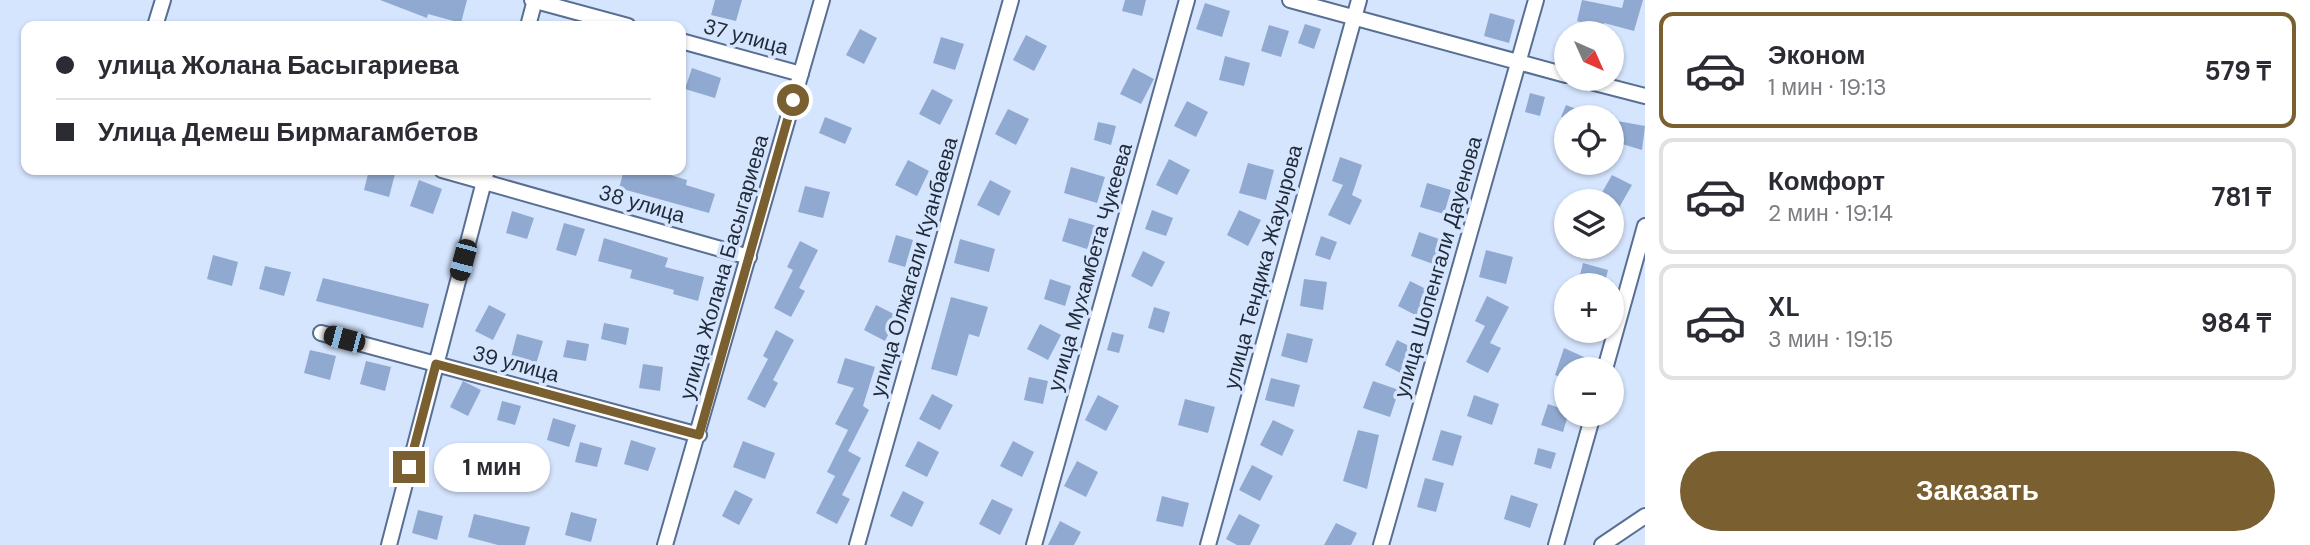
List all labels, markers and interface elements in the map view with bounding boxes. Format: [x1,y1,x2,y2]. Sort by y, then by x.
street label: 37 улица [701,12,792,62]
north arrow [1554,21,1624,91]
map controls [1554,21,1624,427]
text: Эконом [1768,38,1866,72]
icon: car [1684,39,1747,102]
text: улица Жолана Басыгариева [98,48,459,82]
text: 579 ₸ [2205,54,2271,88]
text: 1 мин · 19:13 [1768,72,1886,102]
route start [777,84,809,116]
button: locate [1554,105,1624,175]
text: Улица Демеш Бирмагамбетов [98,115,479,149]
street label: улица Жолана Басыгариева [673,131,775,403]
street label: улица Олжагали Куанбаева [863,133,965,400]
street label: улица Шопенгали Дауенова [1387,133,1489,401]
street label: улица Мухамбета Чукеева [1041,139,1139,394]
street label: улица Тендика Жауырова [1217,141,1309,392]
text: Комфорт [1768,164,1885,198]
icon: car [1684,165,1747,228]
street label: 38 улица [596,178,689,230]
text: 781 ₸ [2212,180,2271,214]
button: layers [1554,189,1624,259]
text: 2 мин · 19:14 [1768,198,1893,228]
car [448,237,479,283]
button: + [1554,273,1624,343]
text: XL [1768,290,1800,324]
icon: car [1684,291,1747,354]
text: 984 ₸ [2201,306,2271,340]
car [321,323,368,355]
text: 3 мин · 19:15 [1768,324,1893,354]
street label: 39 улица [470,339,563,389]
button: − [1554,357,1624,427]
callout: 1 мин [434,442,549,491]
route end [393,451,425,483]
button: Заказать [1680,451,2275,531]
text: 1 мин [463,452,521,482]

